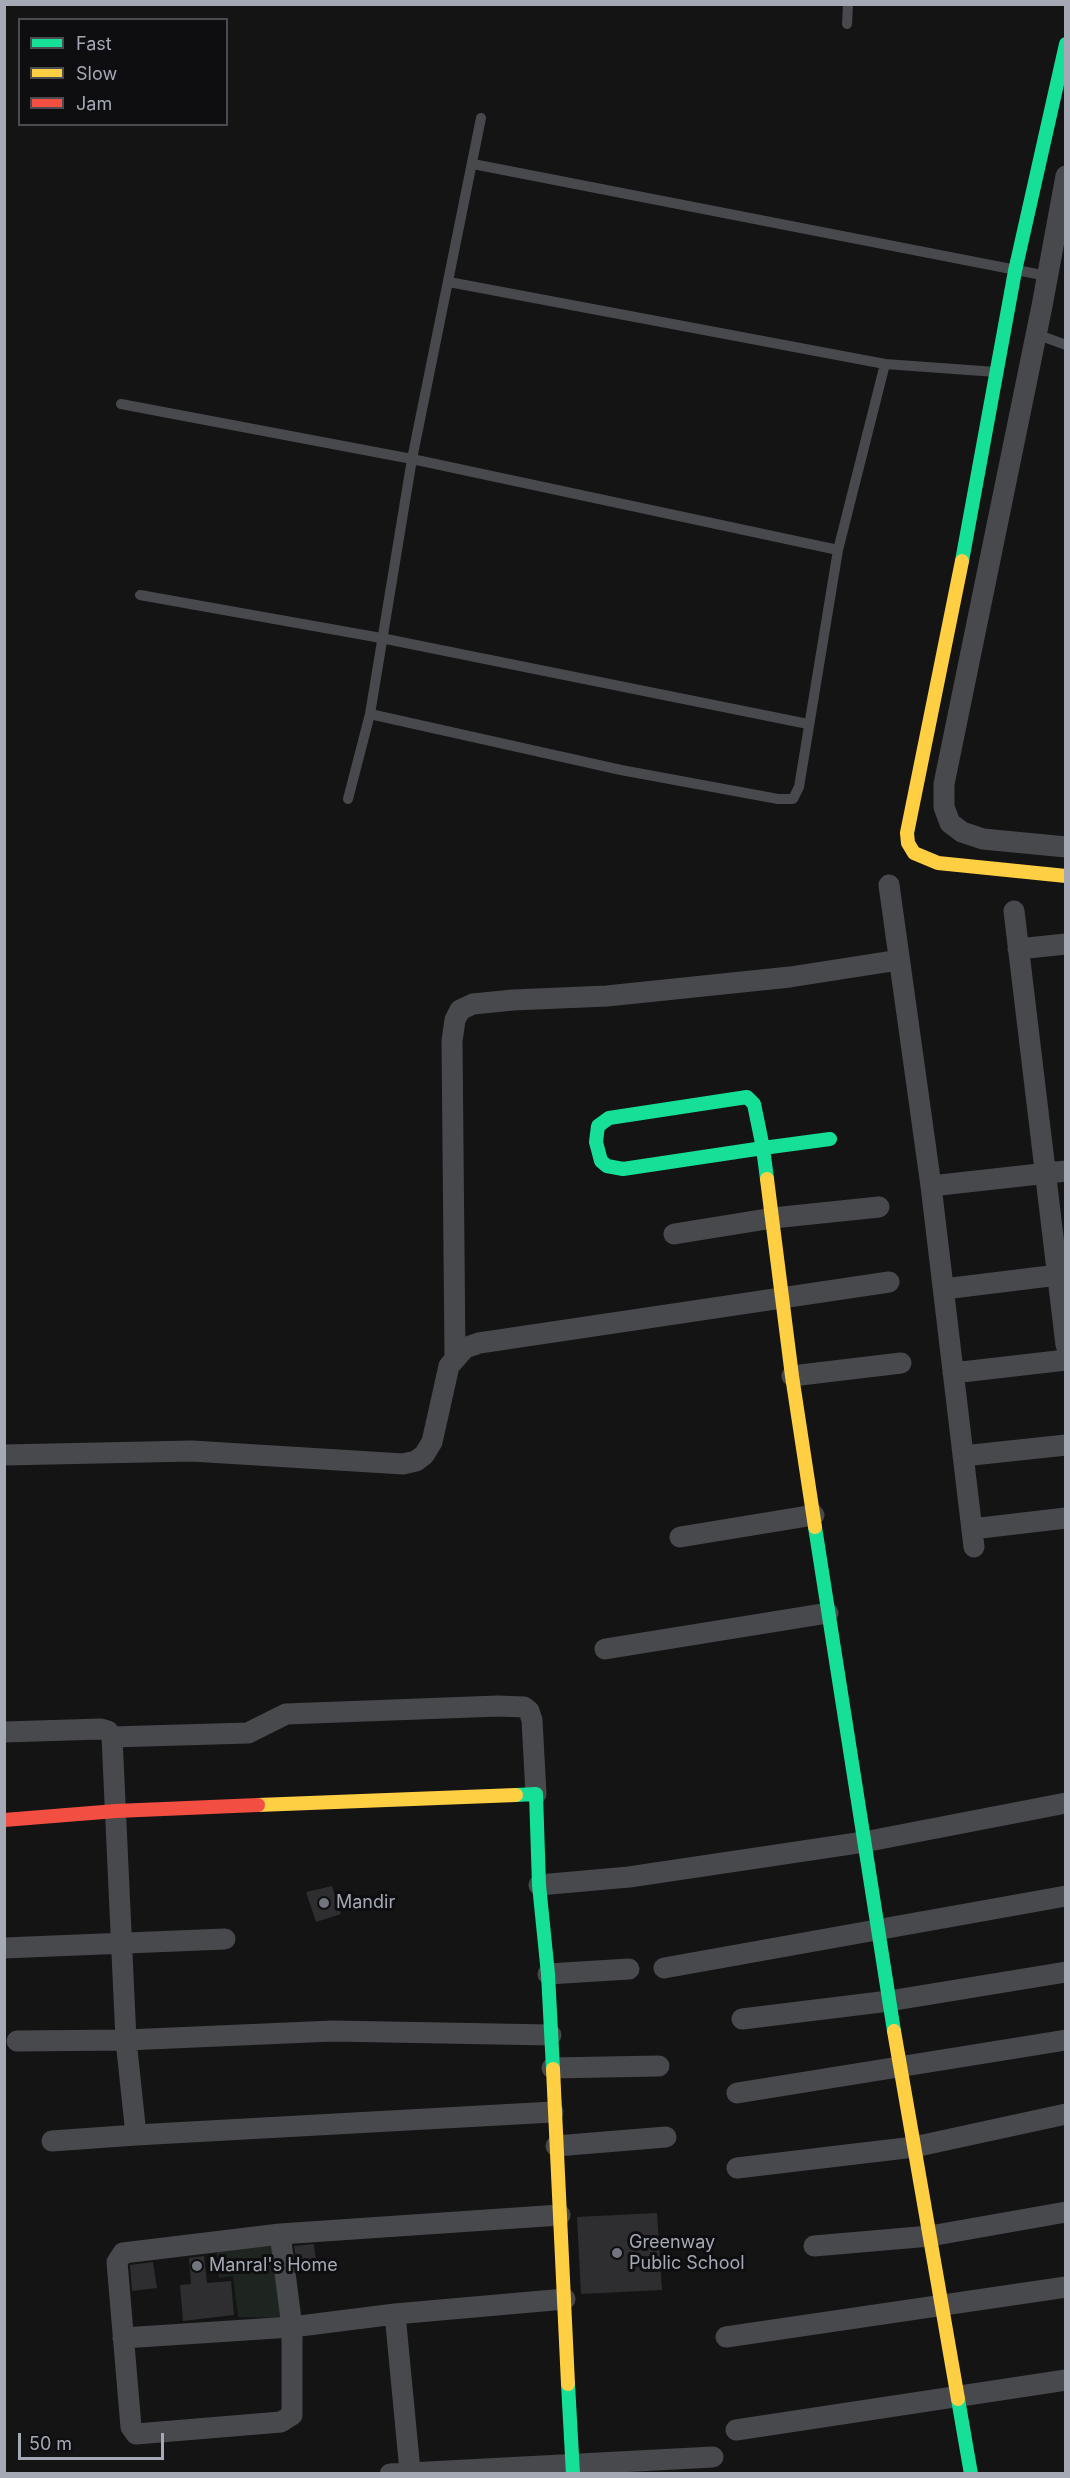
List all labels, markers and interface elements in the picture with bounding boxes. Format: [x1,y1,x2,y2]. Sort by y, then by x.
legend [18,18,228,126]
text: Fast [76,33,112,54]
text: Slow [76,63,117,84]
text: Jam [76,93,112,114]
place label: Mandir [336,1892,395,1914]
marker: Mandir [317,1896,331,1910]
place label: Greenway Public School [629,2232,745,2274]
marker: Greenway Public School [610,2246,624,2260]
place label: Manral's Home [209,2255,338,2277]
marker: Manral's Home [190,2259,204,2273]
scale bar [21,2421,166,2459]
text: 50 m [29,2433,72,2454]

